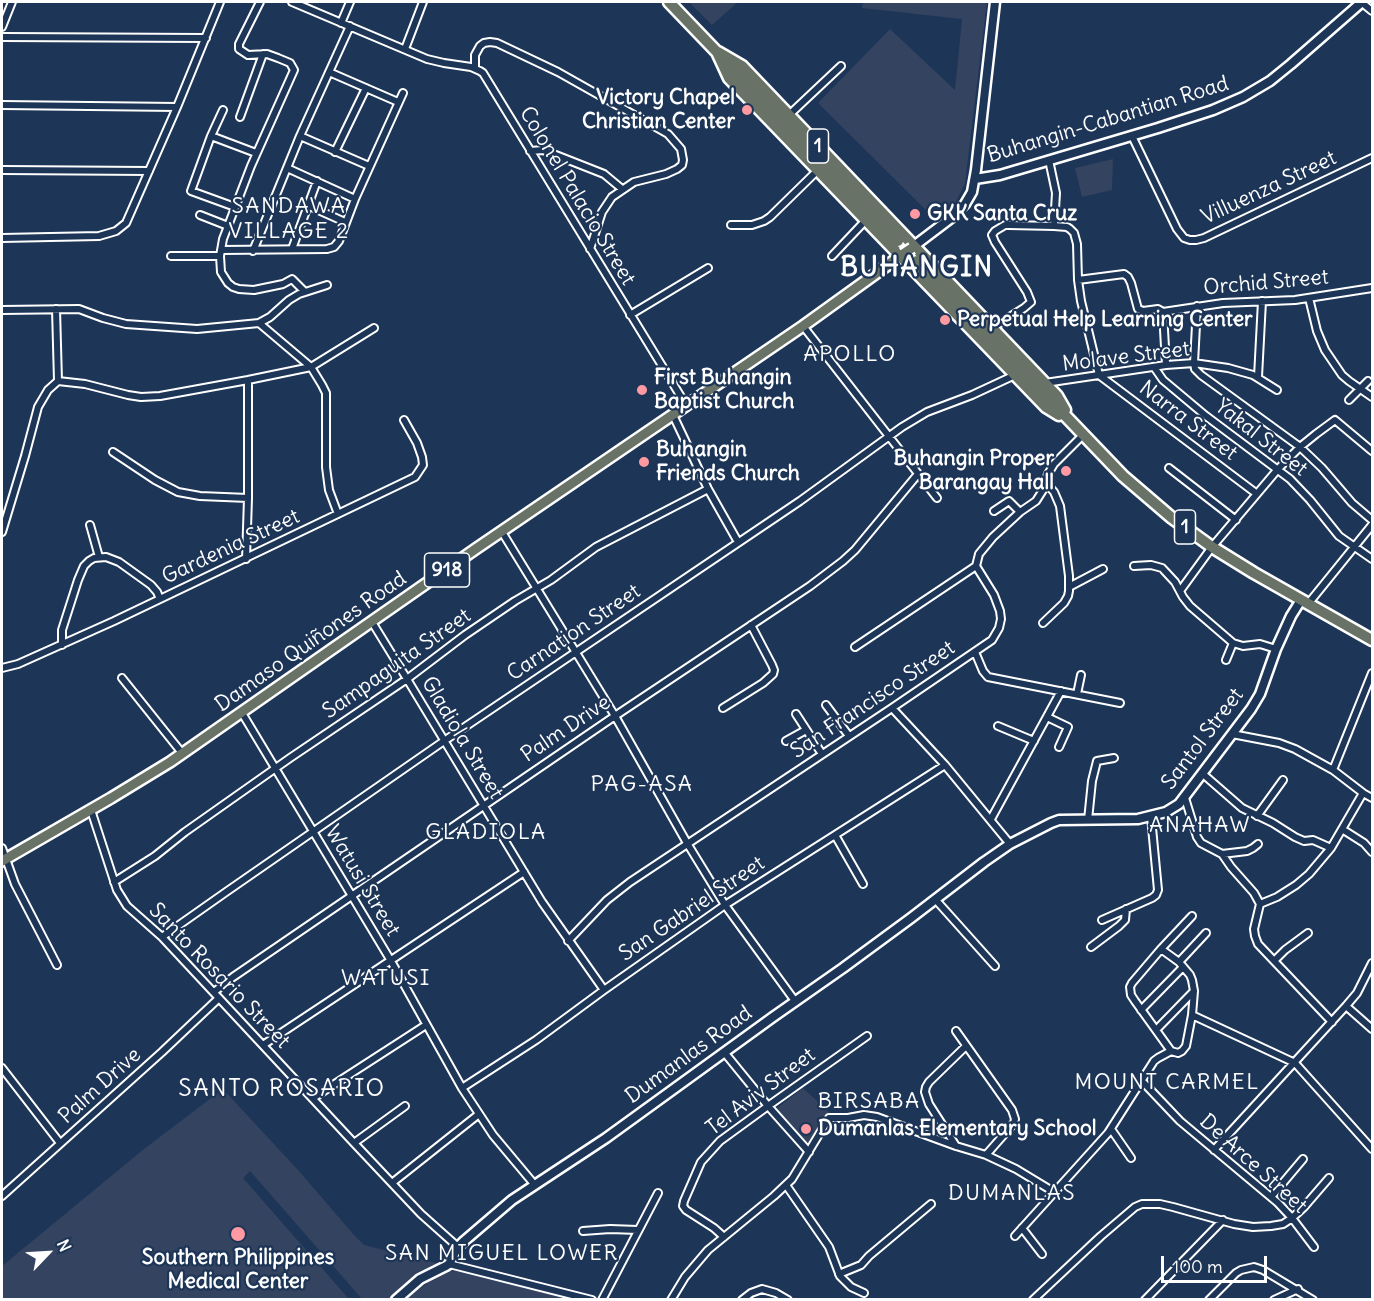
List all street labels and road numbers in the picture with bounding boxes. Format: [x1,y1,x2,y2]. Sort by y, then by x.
street label: Buhangin-Cabantian Road [984,71,1232,169]
street label: Colonel Palacio Street [514,102,640,290]
road number: 1 [808,129,828,163]
street label: Villuenza Street [1198,146,1340,230]
street label: Orchid Street [1202,265,1330,301]
street label: Molave Street [1061,337,1191,377]
street label: Narra Street [1134,376,1242,466]
street label: Yakal Street [1210,394,1312,482]
street label: Gardenia Street [158,504,304,590]
road number: 1 [1174,510,1196,544]
road number: 918 [424,553,470,587]
street label: Damaso Quiñones Road [211,566,411,718]
street label: Carnation Street [503,579,645,687]
street label: Sampaguita Street [318,604,476,724]
street label: San Francisco Street [786,636,960,764]
street label: Gladiola Street [416,672,508,804]
street label: Santol Street [1157,683,1249,795]
street label: Palm Drive [517,690,615,768]
street label: Watusi Street [319,821,405,941]
street label: San Gabriel Street [615,851,769,967]
street label: Santo Rosario Street [143,898,295,1054]
street label: Dumanlas Road [621,1001,757,1109]
street label: Palm Drive [54,1043,146,1129]
street label: Tel Aviv Street [702,1043,820,1141]
street label: De Arce Street [1194,1109,1312,1219]

